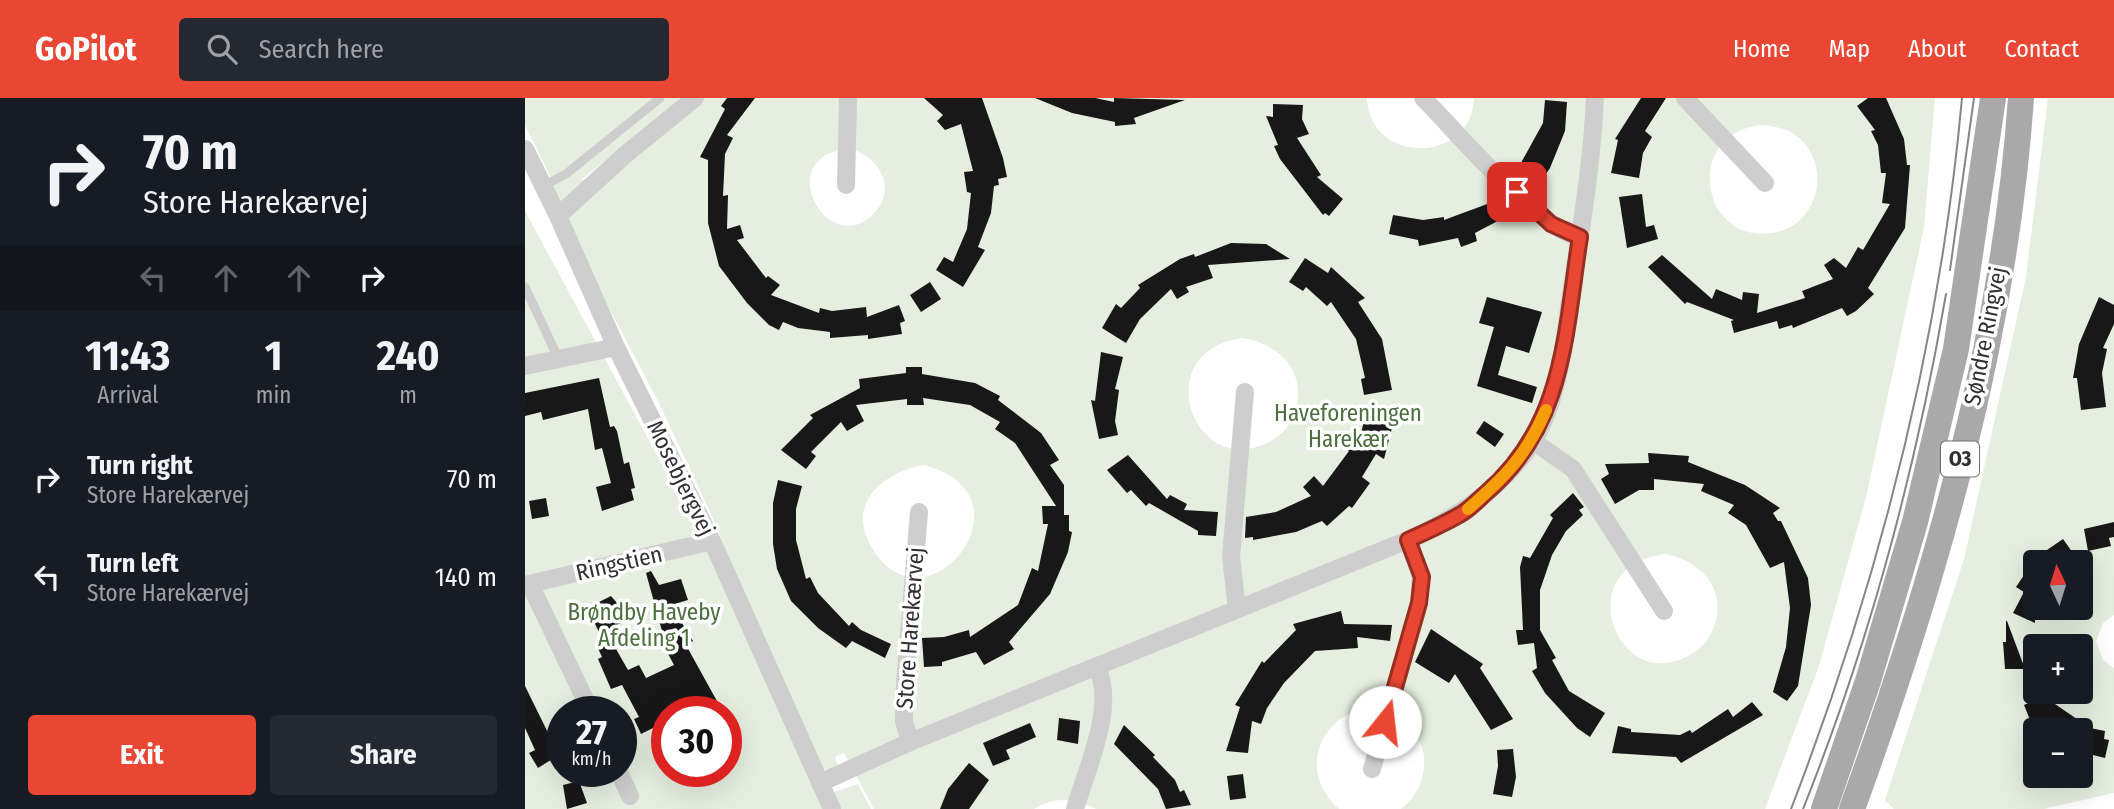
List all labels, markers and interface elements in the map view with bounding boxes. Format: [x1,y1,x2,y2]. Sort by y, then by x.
search box [179,18,669,81]
text: GoPilot [35,29,137,69]
icon: search [203,30,241,68]
text: Search here [259,34,384,65]
text: Home [1733,35,1790,63]
text: Map [1828,35,1870,63]
text: About [1908,35,1966,63]
text: Contact [2004,35,2079,63]
text: 70 m [143,123,238,182]
icon: right [28,126,119,217]
pin [1487,162,1547,222]
icon: arrive [1498,173,1536,211]
text: Store Harekærvej [143,183,369,221]
icon: left [134,259,172,297]
icon: ahead [207,259,245,297]
icon: ahead [280,259,318,297]
icon: right [353,259,391,297]
street label: Søndre Ringvej [1958,264,2012,408]
text: 11:43 [85,331,170,381]
text: 1 [265,331,282,381]
text: 240 [377,331,440,381]
text: Arrival [97,381,158,409]
text: min [256,381,291,409]
text: m [399,381,417,409]
park label: Haveforeningen Harekær [1274,399,1422,453]
street label: Mosebjergvej [641,416,721,540]
road number: O3 [1941,442,1979,476]
text: Turn right [87,450,193,481]
icon: right [28,460,66,498]
text: 70 m [447,464,497,495]
text: Store Harekærvej [87,481,249,509]
street label: Ringstien [573,539,665,587]
street label: Store Harekærvej [890,546,930,710]
text: Turn left [87,548,179,579]
north arrow [2023,550,2093,620]
map controls [2023,550,2093,788]
icon: left [28,558,66,596]
text: 140 m [435,562,497,593]
text: Store Harekærvej [87,579,249,607]
park label: Brøndby Haveby Afdeling 1 [567,598,721,652]
button: + [2023,634,2093,704]
position arrow [1348,685,1422,759]
speed limit sign: 30 [651,696,742,787]
text: 27 [576,711,607,753]
button: Exit [28,715,256,795]
button: Share [270,715,497,795]
button: − [2023,718,2093,788]
text: km/h [571,748,612,770]

